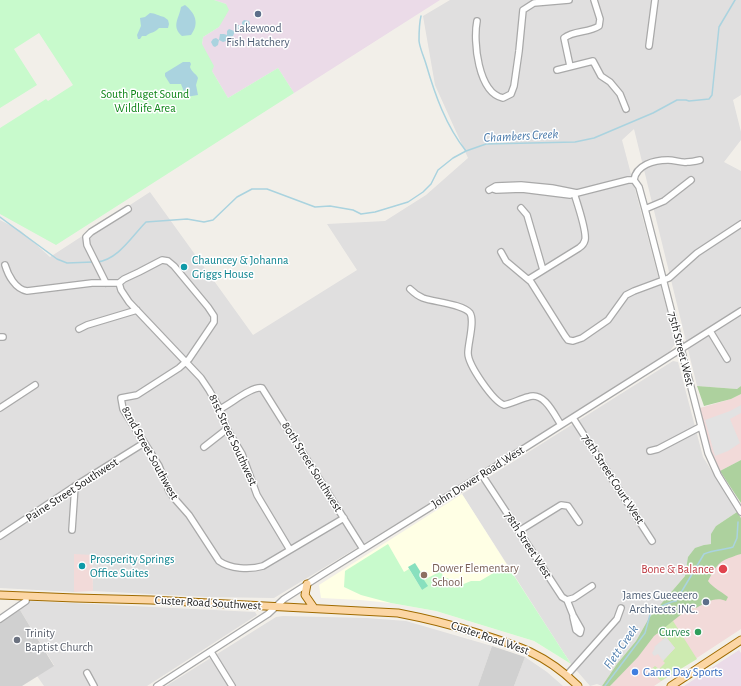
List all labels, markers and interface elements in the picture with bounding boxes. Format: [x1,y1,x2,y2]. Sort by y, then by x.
marker: Lakewood Fish Hatchery [253,9,263,19]
place label: Lakewood Fish Hatchery [226,21,290,49]
park label: South Puget Sound Wildlife Area [101,87,189,115]
water label: Chambers Creek [483,126,559,146]
place label: Chauncey & Johanna Griggs House [192,253,289,281]
marker: Chauncey & Johanna Griggs House [179,262,189,272]
street label: 75th Street West [665,310,697,388]
street label: 81st Street Southwest [205,392,261,488]
street label: 82nd Street Southwest [118,404,182,502]
street label: 80th Street Southwest [279,419,345,515]
street label: 76th Street Court West [579,431,647,527]
street label: John Dower Road West [429,443,527,511]
street label: Paine Street Southwest [23,455,121,525]
street label: 78th Street West [501,509,555,581]
place label: Prosperity Springs Office Suites [90,552,175,580]
marker: Prosperity Springs Office Suites [77,561,87,571]
place label: Dower Elementary School [432,561,519,589]
place label: Bone & Balance [641,562,714,576]
marker: Bone & Balance [717,563,729,575]
marker: Dower Elementary School [419,570,429,580]
place label: James Gueeeero Architects INC. [623,588,698,616]
street label: Custer Road Southwest [154,593,262,613]
marker: James Gueeeero Architects INC. [701,597,711,607]
street label: Custer Road West [449,618,531,658]
water label: Flett Creek [600,622,642,672]
place label: Curves [659,625,690,639]
place label: Trinity Baptist Church [25,626,93,654]
marker: Curves [693,627,703,637]
marker: Trinity Baptist Church [12,635,22,645]
place label: Game Day Sports [643,665,723,679]
marker: Game Day Sports [630,667,640,677]

